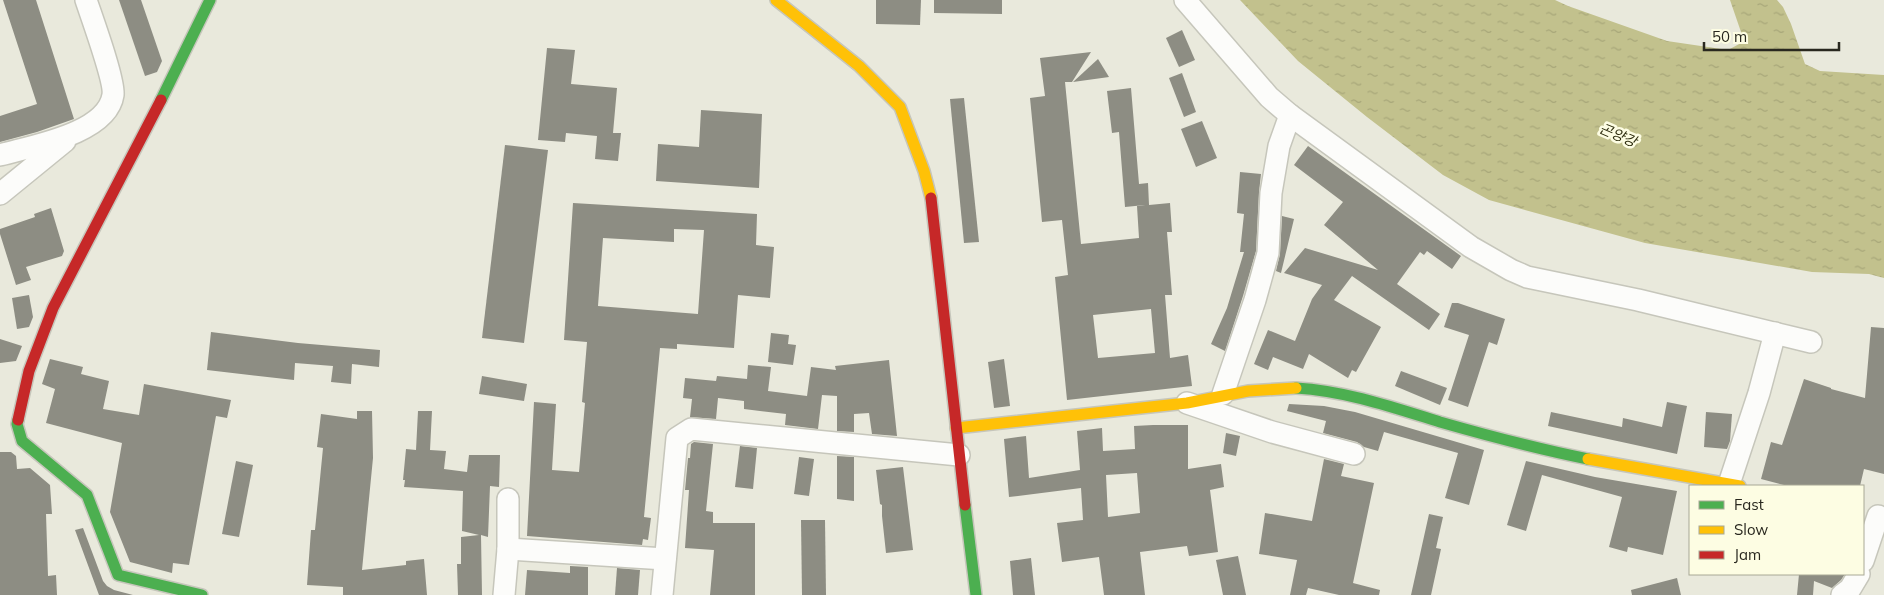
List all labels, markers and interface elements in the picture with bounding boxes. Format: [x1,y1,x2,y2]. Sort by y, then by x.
scale bar [1704,20,1839,52]
text: 50 m [1712,27,1747,46]
water label: 곤양강 [1597,119,1641,152]
legend [1689,485,1864,575]
text: Fast [1734,495,1764,514]
text: Slow [1734,520,1768,539]
text: Jam [1734,545,1761,564]

